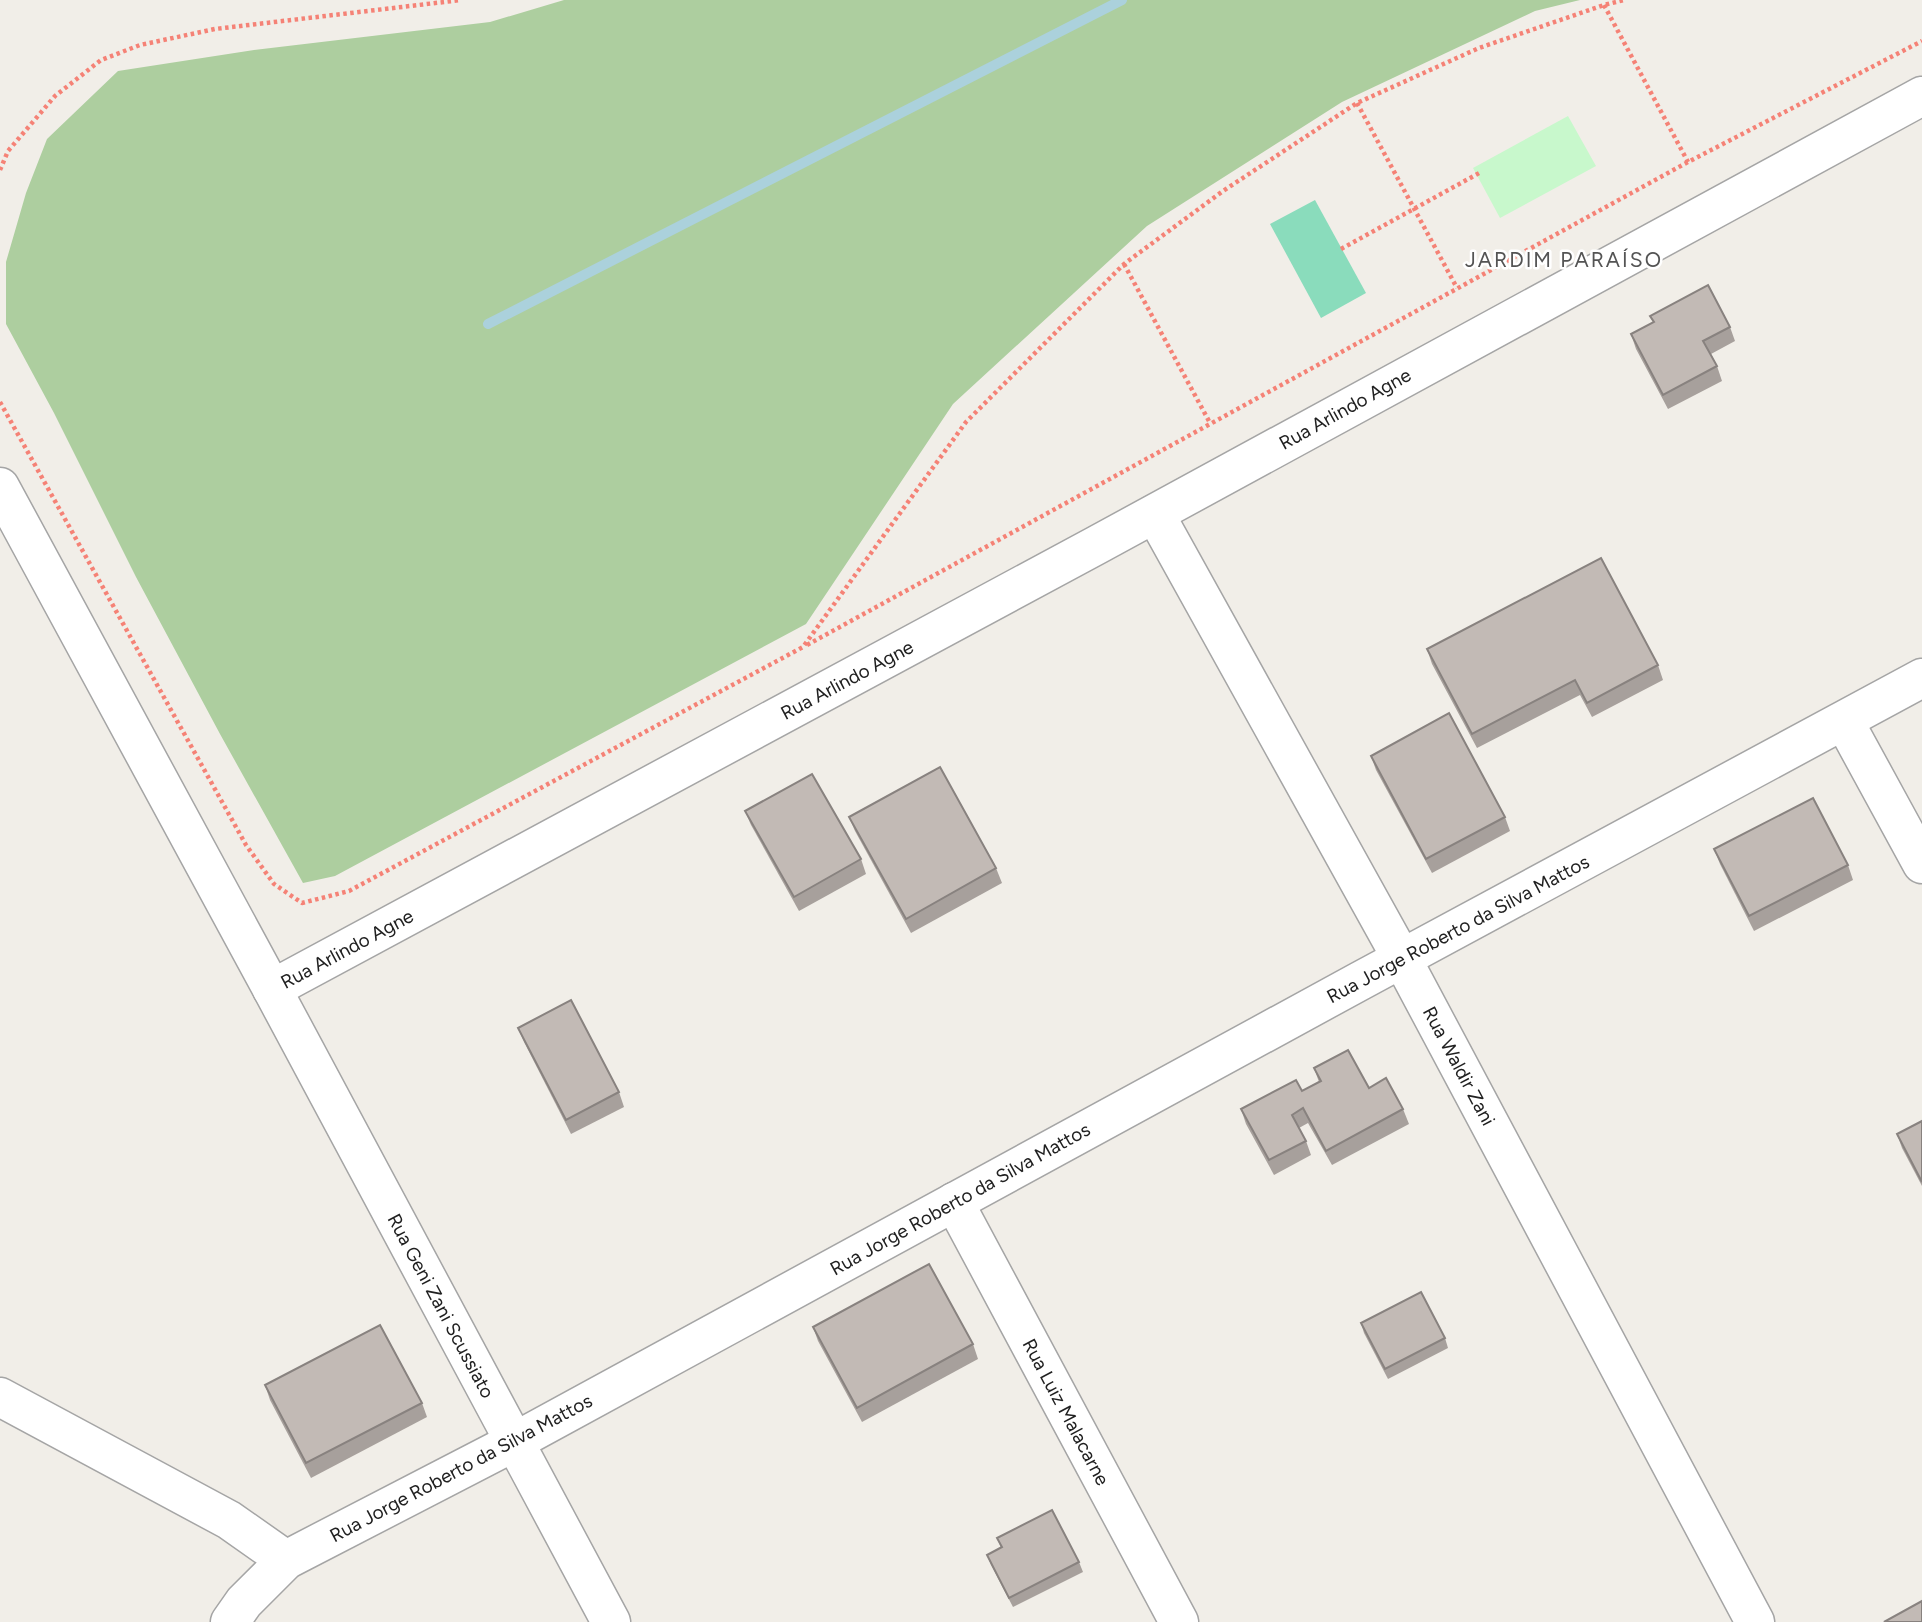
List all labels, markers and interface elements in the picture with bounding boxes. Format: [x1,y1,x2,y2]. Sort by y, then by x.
district label: JARDIM PARAÍSO [1465,247,1663,272]
street label: Rua Arlindo Agne [1275,363,1415,455]
street label: Rua Arlindo Agne [777,635,917,725]
street label: Rua Jorge Roberto da Silva Mattos [1323,850,1593,1008]
street label: Rua Arlindo Agne [277,904,417,994]
street label: Rua Waldir Zani [1418,1002,1500,1130]
street label: Rua Jorge Roberto da Silva Mattos [826,1118,1094,1280]
street label: Rua Geni Zani Scussiato [383,1210,499,1402]
street label: Rua Luiz Malacarne [1018,1335,1114,1489]
street label: Rua Jorge Roberto da Silva Mattos [326,1389,596,1547]

